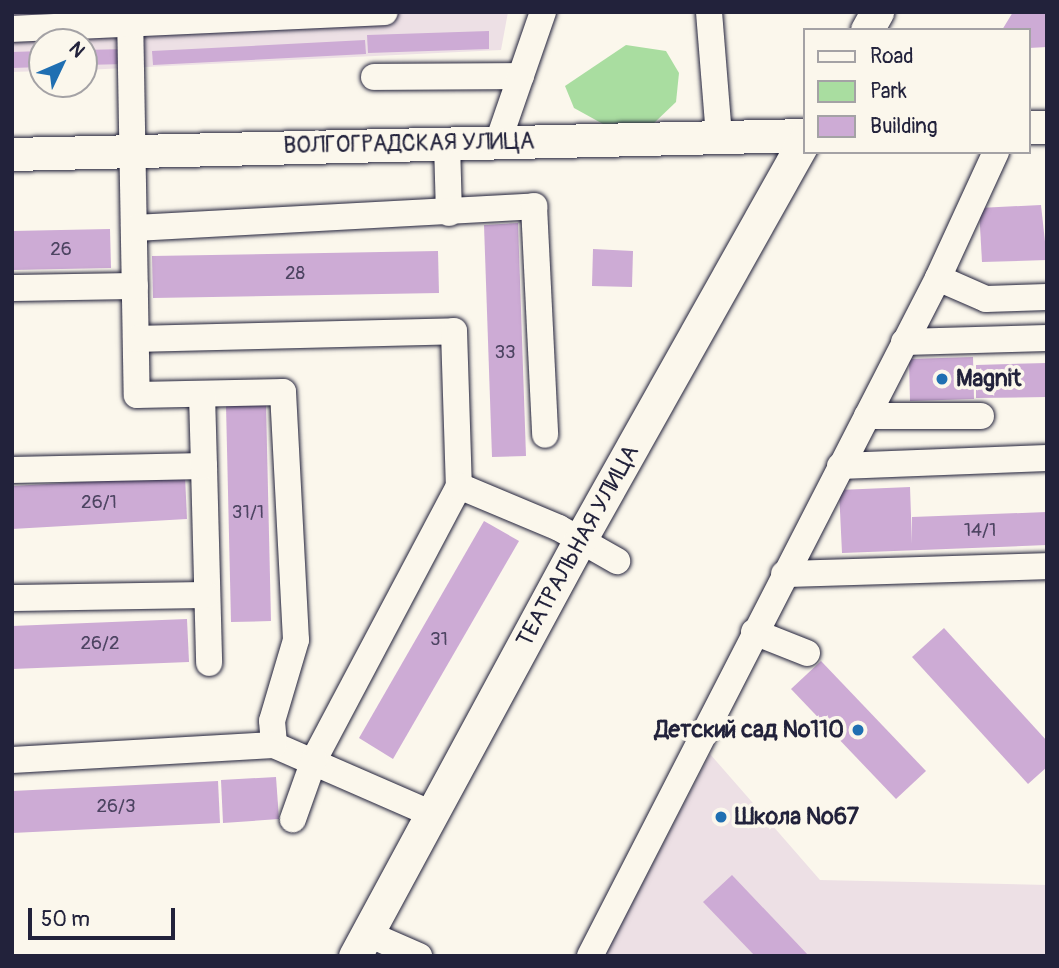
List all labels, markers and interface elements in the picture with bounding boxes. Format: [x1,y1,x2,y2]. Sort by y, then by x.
north arrow [28,28,98,98]
legend [804,28,1031,154]
text: N [64,37,90,63]
text: Road [870,43,914,70]
text: Park [870,78,907,105]
text: Building [870,113,937,140]
street label: ВОЛГОГРАДСКАЯ УЛИЦА [283,128,535,160]
house number: 26 [50,239,72,261]
house number: 28 [285,263,305,285]
house number: 33 [494,342,516,364]
place label: Magnit [956,365,1021,393]
marker: Magnit [934,371,950,387]
street label: ТЕАТРАЛЬНАЯ УЛИЦА [511,440,645,652]
house number: 26/1 [81,492,117,514]
house number: 31/1 [232,502,264,524]
house number: 14/1 [964,520,996,542]
house number: 31 [430,629,448,651]
house number: 26/2 [80,633,120,655]
place label: Детский сад №110 [655,716,844,744]
marker: Детский сад №110 [850,722,866,738]
house number: 26/3 [96,796,136,818]
place label: Школа №67 [735,803,859,831]
marker: Школа №67 [713,809,729,825]
scale bar [32,894,178,938]
text: 50 m [41,906,90,933]

